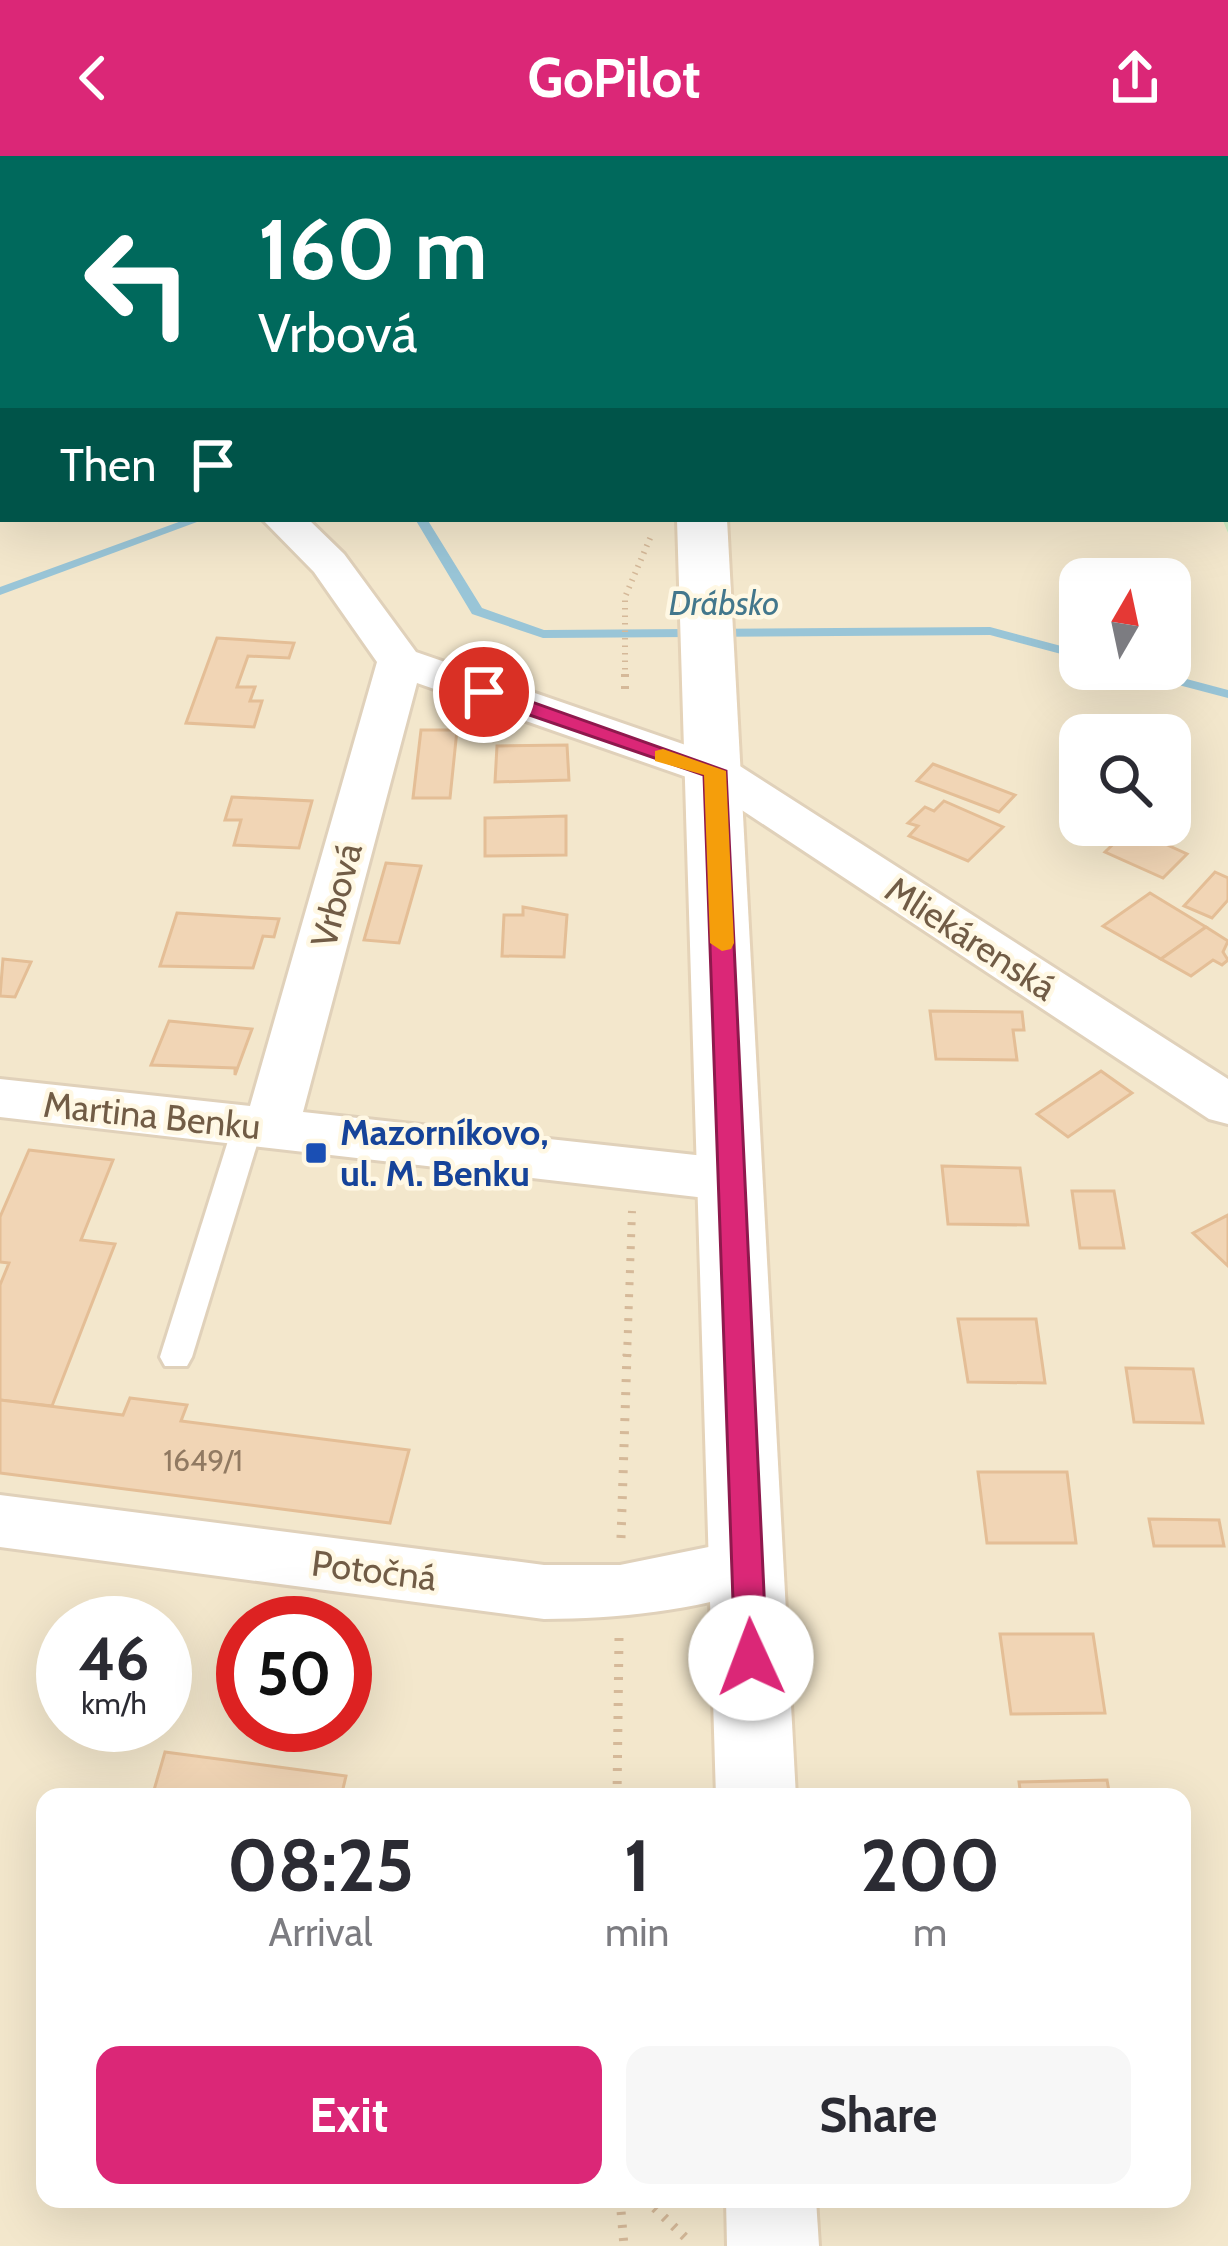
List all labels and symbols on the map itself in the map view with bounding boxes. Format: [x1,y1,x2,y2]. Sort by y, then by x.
north arrow [1059,558,1191,690]
water label: Drábsko [669,583,779,623]
pin [433,641,535,743]
street label: Vrbová [301,838,371,952]
street label: Mliekárenská [878,867,1064,1009]
street label: Martina Benku [41,1082,263,1148]
place label: Mazorníkovo, ul. M. Benku [340,1110,549,1195]
marker: Mazorníkovo, ul. M. Benku [303,1140,329,1166]
house number: 1649/1 [163,1442,243,1479]
street label: Potočná [309,1541,439,1599]
position arrow [688,1595,814,1721]
speed limit sign: 50 [216,1596,372,1752]

